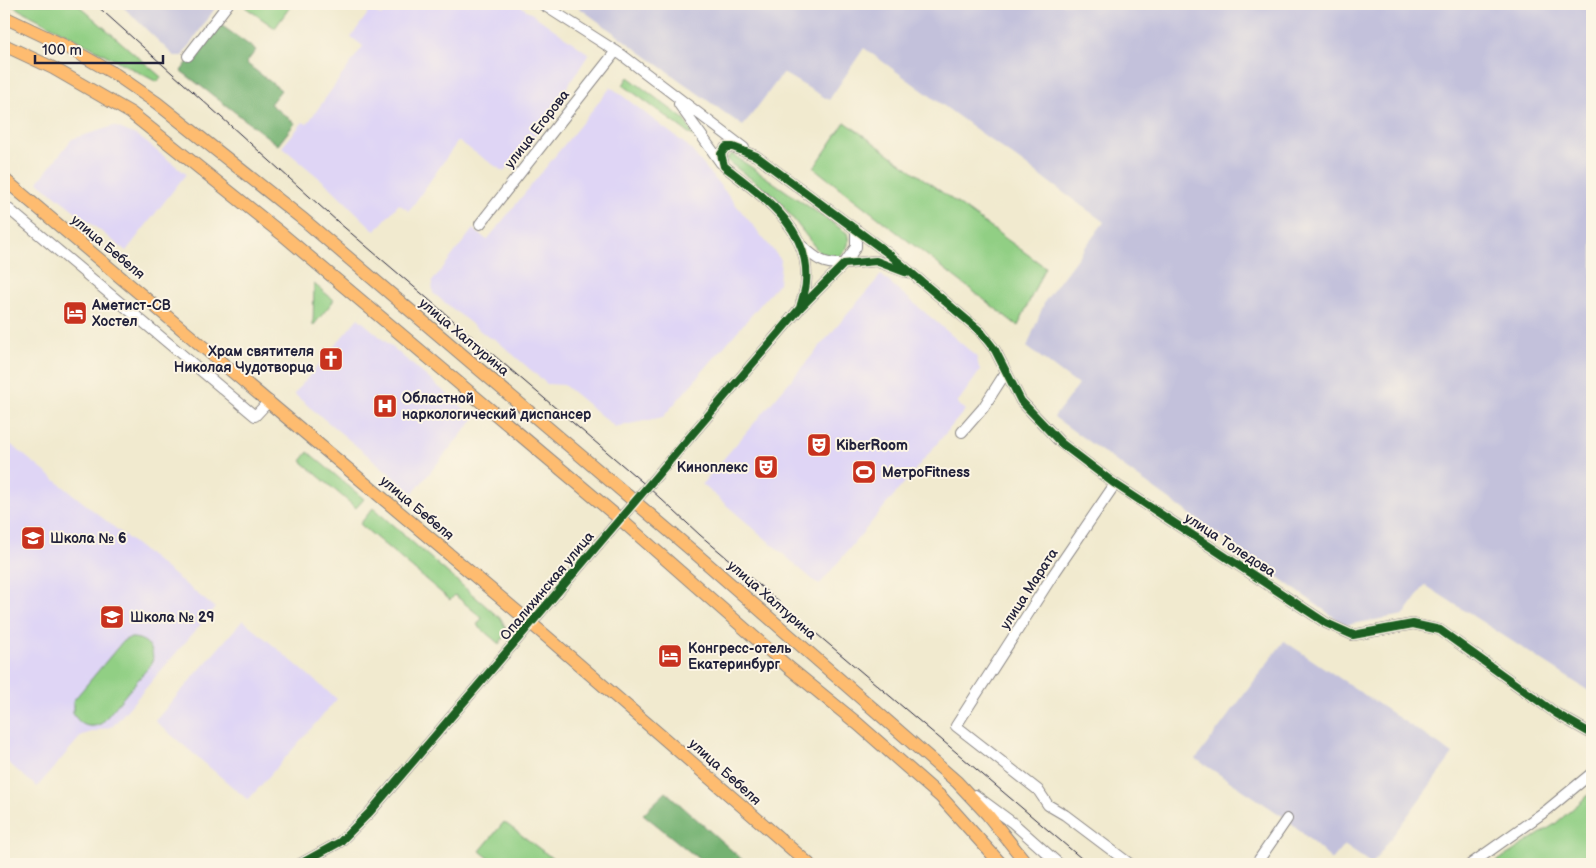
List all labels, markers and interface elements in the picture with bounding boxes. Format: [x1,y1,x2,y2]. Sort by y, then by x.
scale bar [35,32,162,64]
text: 100 m [42,41,82,60]
street label: улица Егорова [501,86,573,172]
street label: улица Бебеля [68,211,149,283]
street label: улица Халтурина [416,294,513,380]
place label: Аметист-СВ Хостел [91,297,171,330]
hotel icon: Аметист-СВ Хостел [62,300,88,326]
place label: Храм святителя Николая Чудотворца [174,343,315,376]
church icon: Храм святителя Николая Чудотворца [318,346,344,372]
place label: Областной наркологический диспансер [402,390,592,423]
hospital icon: Областной наркологический диспансер [372,393,398,419]
theatre icon: KiberRoom [806,432,832,458]
place label: KiberRoom [836,437,908,454]
theatre icon: Киноплекс [753,454,779,480]
place label: Киноплекс [677,459,748,476]
sports icon: МетроFitness [851,459,877,485]
place label: МетроFitness [882,464,970,481]
street label: улица Бебеля [377,472,458,544]
street label: улица Толедова [1181,509,1279,581]
school or university icon: Школа № 6 [20,525,46,551]
street label: Опалихинская улица [496,528,598,644]
place label: Школа № 6 [50,530,126,547]
street label: улица Марата [996,545,1062,633]
street label: улица Халтурина [724,557,820,644]
school or university icon: Школа № 29 [99,604,125,630]
place label: Школа № 29 [130,609,215,626]
place label: Конгресс-отель Екатеринбург [688,640,792,673]
hotel icon: Конгресс-отель Екатеринбург [657,643,683,669]
street label: улица Бебеля [685,735,765,809]

